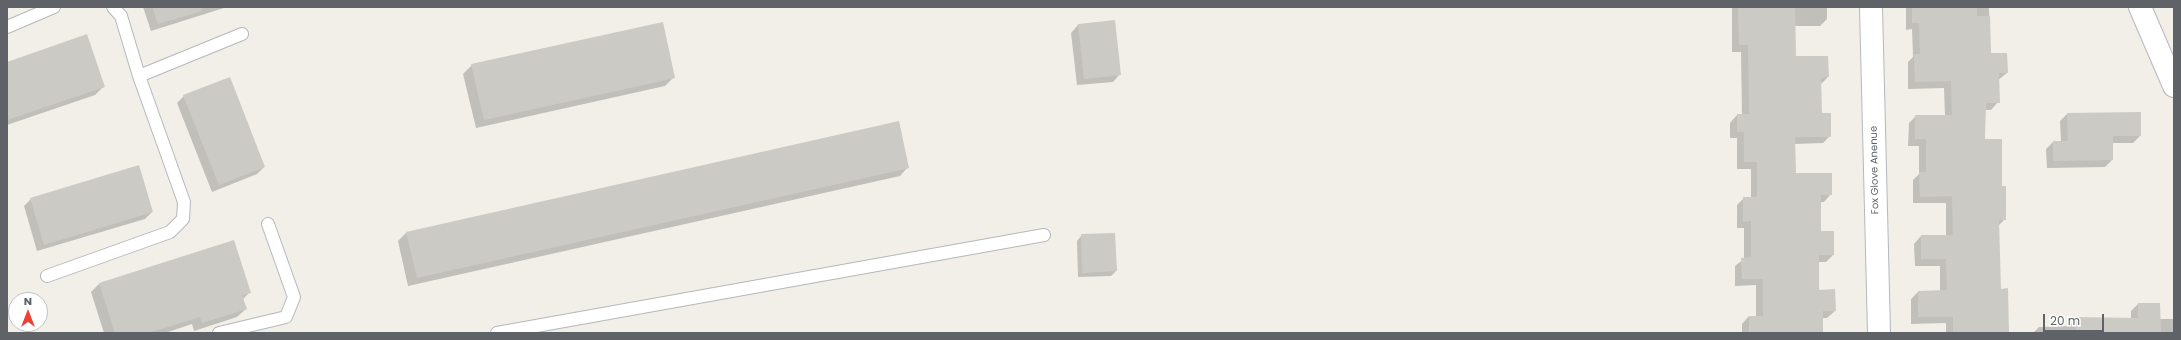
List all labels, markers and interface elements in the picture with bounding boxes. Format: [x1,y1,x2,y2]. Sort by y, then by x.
street label: Fox Glove Anenue [1868,126,1882,214]
north arrow [8,292,48,332]
text: N [24,293,32,309]
scale bar [2045,306,2106,332]
text: 20 m [2050,312,2080,329]

